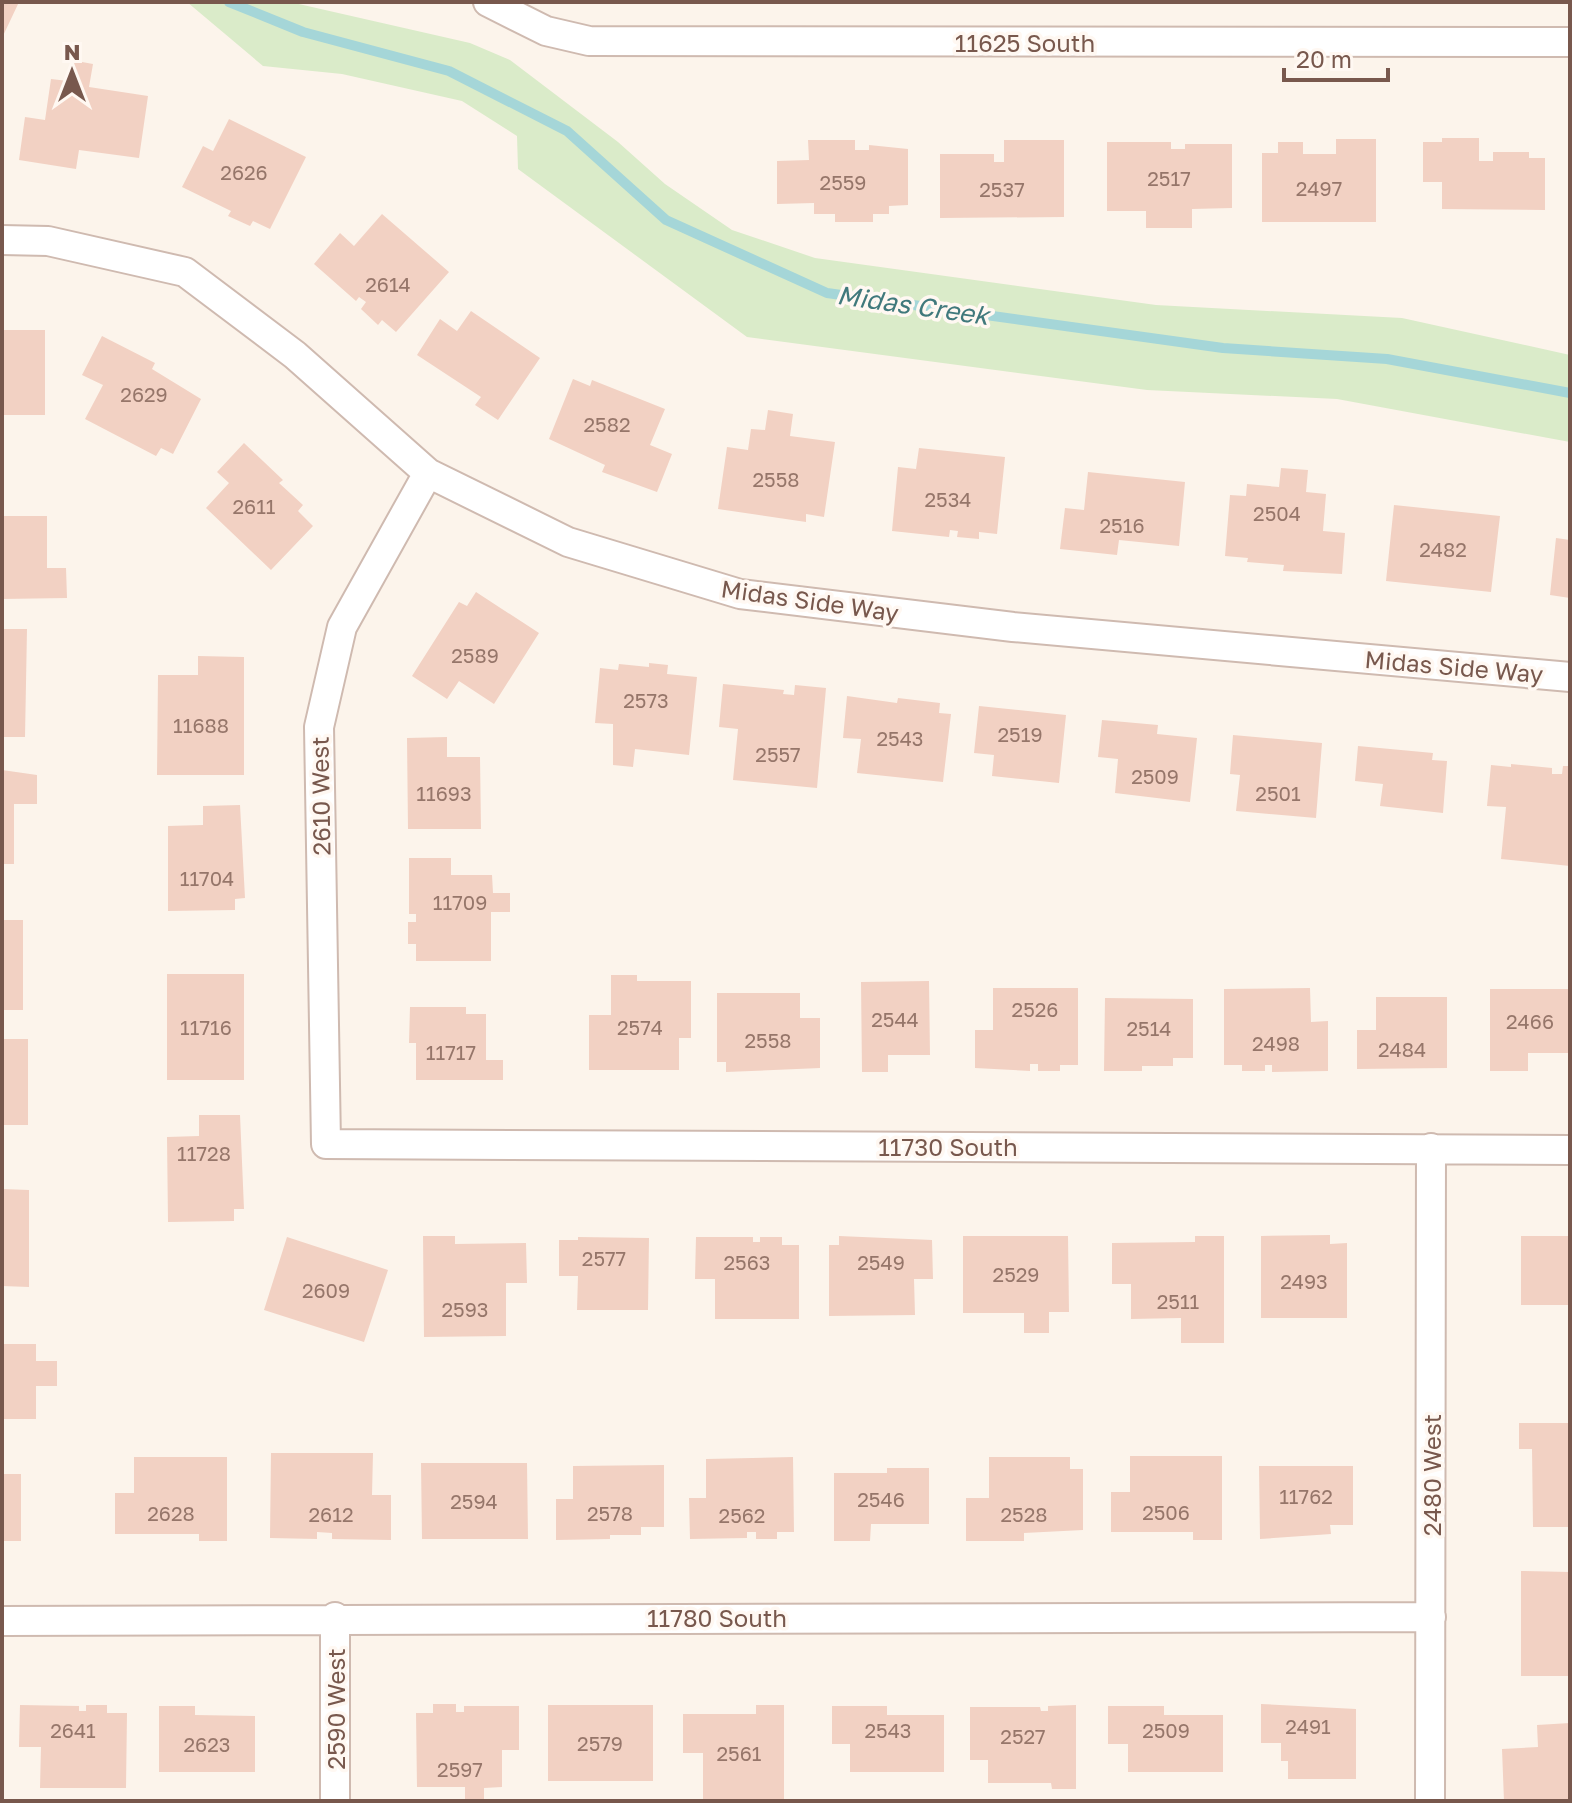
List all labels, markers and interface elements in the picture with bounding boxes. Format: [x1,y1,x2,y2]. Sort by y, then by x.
street label: 11625 South [955,28,1095,57]
north arrow [32,32,112,112]
scale bar [1284,32,1388,82]
text: N [64,38,80,65]
text: 20 m [1296,44,1352,73]
house number: 2626 [220,160,268,184]
house number: 2517 [1147,166,1191,190]
house number: 2559 [820,170,866,194]
house number: 2497 [1296,176,1342,200]
house number: 2537 [979,177,1025,201]
house number: 2614 [365,272,411,296]
water label: Midas Creek [835,279,993,331]
house number: 2629 [120,382,168,406]
house number: 2582 [584,412,631,436]
house number: 2558 [753,467,800,491]
house number: 2534 [924,487,972,511]
house number: 2611 [232,494,276,518]
house number: 2504 [1253,501,1301,525]
house number: 2516 [1100,513,1145,537]
house number: 2482 [1419,537,1467,561]
street label: Midas Side Way [719,573,901,627]
house number: 2589 [451,643,499,667]
street label: Midas Side Way [1363,644,1545,688]
house number: 2573 [623,688,669,712]
house number: 11688 [173,713,229,737]
house number: 2519 [998,722,1043,746]
house number: 2543 [876,726,924,750]
street label: 2610 West [304,736,336,856]
house number: 2557 [755,742,801,766]
house number: 2509 [1131,764,1179,788]
house number: 11693 [416,781,472,805]
house number: 2501 [1255,781,1301,805]
house number: 11704 [180,866,234,890]
house number: 11709 [433,890,487,914]
house number: 2526 [1012,997,1058,1021]
house number: 2544 [871,1007,919,1031]
house number: 2466 [1506,1009,1554,1033]
house number: 11716 [180,1015,232,1039]
house number: 2574 [617,1015,663,1039]
house number: 2514 [1126,1016,1172,1040]
house number: 2558 [745,1028,792,1052]
house number: 2498 [1252,1031,1300,1055]
house number: 2484 [1378,1037,1426,1061]
house number: 11717 [426,1040,476,1064]
street label: 11730 South [878,1132,1018,1161]
house number: 11728 [177,1141,231,1165]
house number: 2577 [582,1246,626,1270]
house number: 2563 [724,1250,771,1274]
house number: 2549 [857,1250,905,1274]
house number: 2529 [993,1262,1039,1286]
house number: 2493 [1280,1269,1328,1293]
house number: 2609 [302,1278,350,1302]
house number: 2511 [1157,1289,1200,1313]
house number: 2593 [442,1297,489,1321]
street label: 2480 West [1417,1414,1446,1536]
house number: 11762 [1279,1484,1333,1508]
house number: 2546 [857,1487,905,1511]
house number: 2594 [450,1489,498,1513]
house number: 2506 [1142,1500,1190,1524]
house number: 2628 [147,1501,195,1525]
house number: 2578 [587,1501,633,1525]
house number: 2612 [309,1502,354,1526]
house number: 2528 [1001,1502,1048,1526]
house number: 2562 [719,1503,765,1527]
street label: 11780 South [647,1603,787,1632]
street label: 2590 West [321,1648,350,1770]
house number: 2491 [1285,1714,1331,1738]
house number: 2641 [50,1718,96,1742]
house number: 2543 [864,1718,912,1742]
house number: 2509 [1142,1718,1190,1742]
house number: 2527 [1000,1724,1046,1748]
house number: 2579 [577,1731,623,1755]
house number: 2623 [184,1732,231,1756]
house number: 2561 [717,1741,762,1765]
house number: 2597 [437,1757,483,1781]

